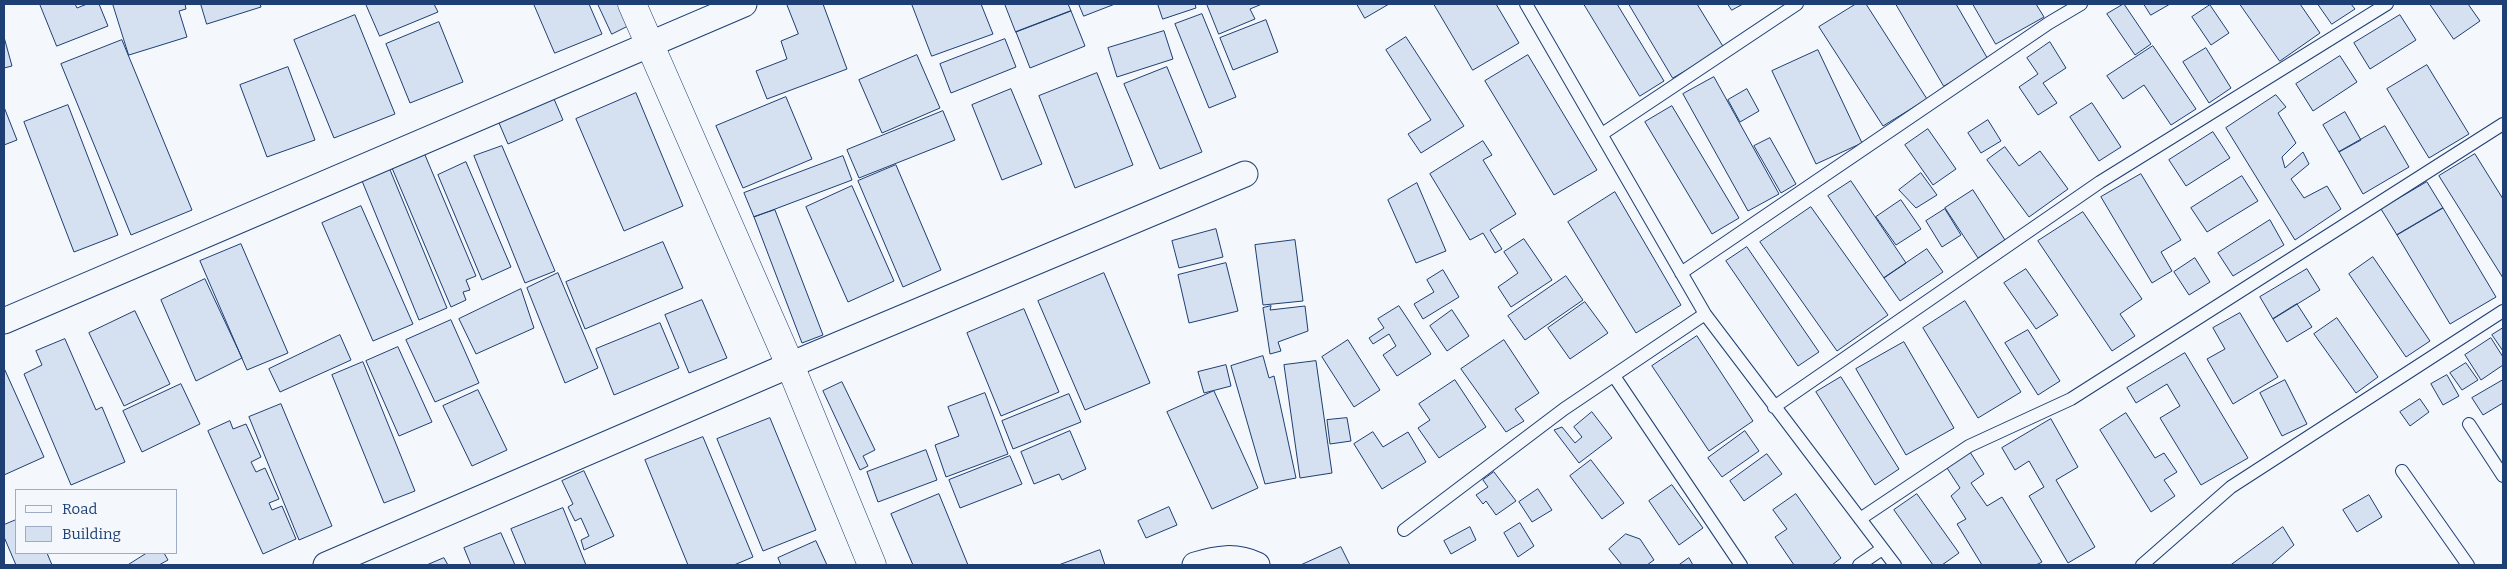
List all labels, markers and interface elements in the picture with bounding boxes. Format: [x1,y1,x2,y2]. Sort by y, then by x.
legend [15,489,178,554]
text: Road [62,500,97,518]
text: Building [62,525,121,543]

